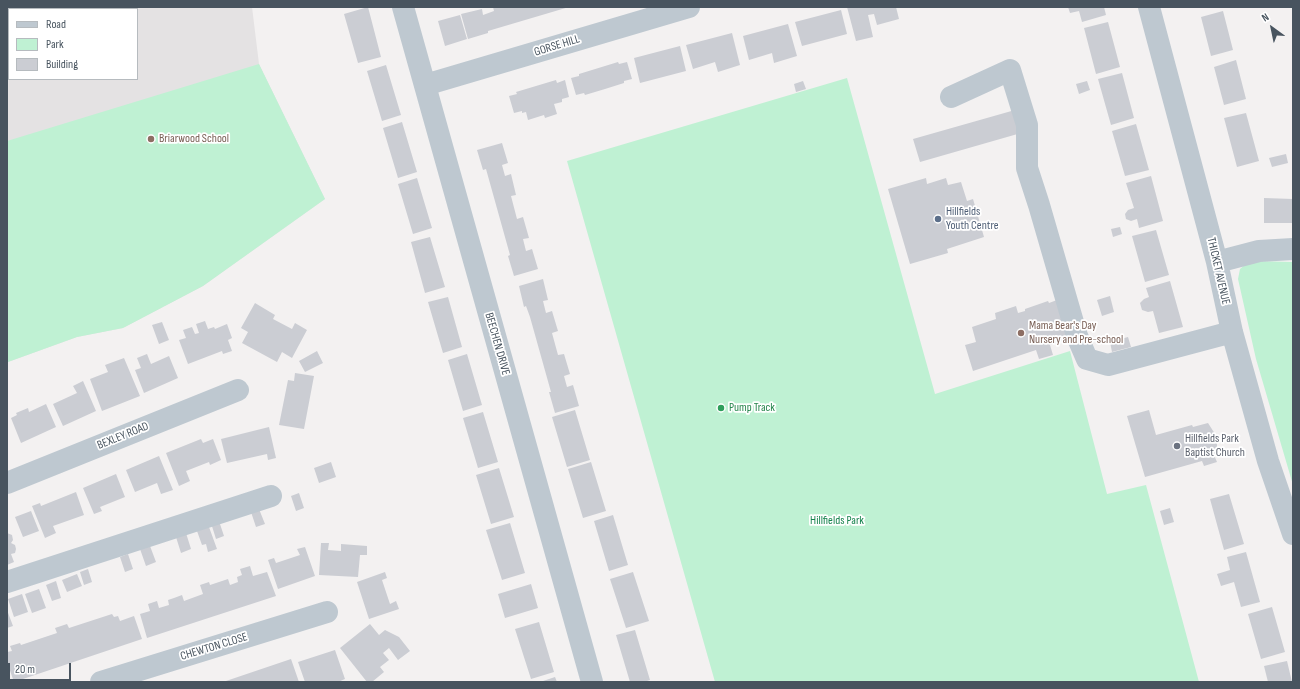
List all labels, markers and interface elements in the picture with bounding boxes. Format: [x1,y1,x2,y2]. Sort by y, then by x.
legend [8,8,138,80]
north arrow [1252,8,1292,48]
text: N [1259,10,1271,25]
text: Road [46,17,66,32]
street label: GORSE HILL [532,32,582,60]
text: Park [46,37,64,52]
text: Building [46,57,78,72]
place label: Briarwood School [159,132,229,146]
marker: Briarwood School [146,134,156,144]
place label: Hillfields Youth Centre [946,205,999,233]
marker: Hillfields Youth Centre [933,214,943,224]
street label: THICKET AVENUE [1203,236,1233,306]
street label: BEECHEN DRIVE [481,311,513,377]
place label: Mama Bear's Day Nursery and Pre-school [1029,319,1123,347]
marker: Mama Bear's Day Nursery and Pre-school [1016,328,1026,338]
place label: Pump Track [729,401,775,415]
marker: Pump Track [716,403,726,413]
street label: BEXLEY ROAD [95,419,151,453]
place label: Hillfields Park Baptist Church [1185,432,1245,460]
marker: Hillfields Park Baptist Church [1172,441,1182,451]
park label: Hillfields Park [810,514,864,528]
street label: CHEWTON CLOSE [179,630,249,664]
scale bar [10,655,73,681]
text: 20 m [15,662,35,677]

